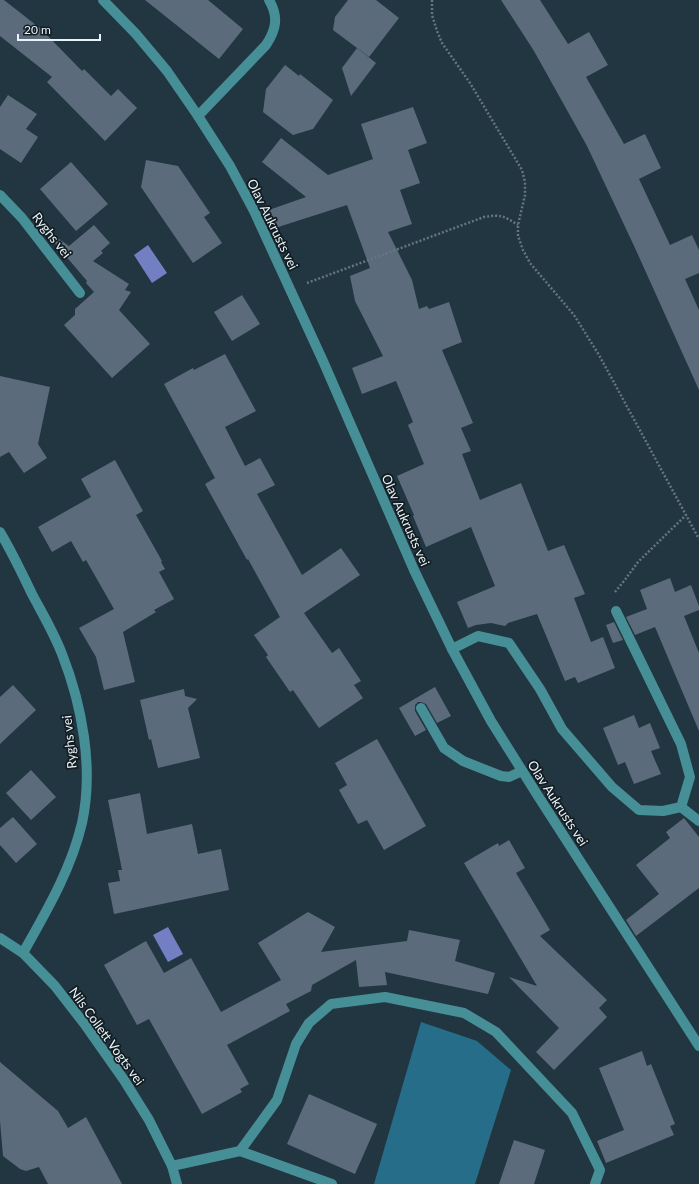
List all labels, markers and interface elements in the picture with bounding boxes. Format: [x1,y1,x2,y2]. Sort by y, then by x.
scale bar [18,16,100,42]
text: 20 m [24,22,51,37]
street label: Olav Aukrusts vei [244,176,302,272]
street label: Ryghs vei [29,209,75,261]
street label: Olav Aukrusts vei [379,472,433,568]
street label: Ryghs vei [58,714,80,770]
street label: Olav Aukrusts vei [524,757,592,849]
street label: Nils Collett Vogts vei [66,984,148,1088]

